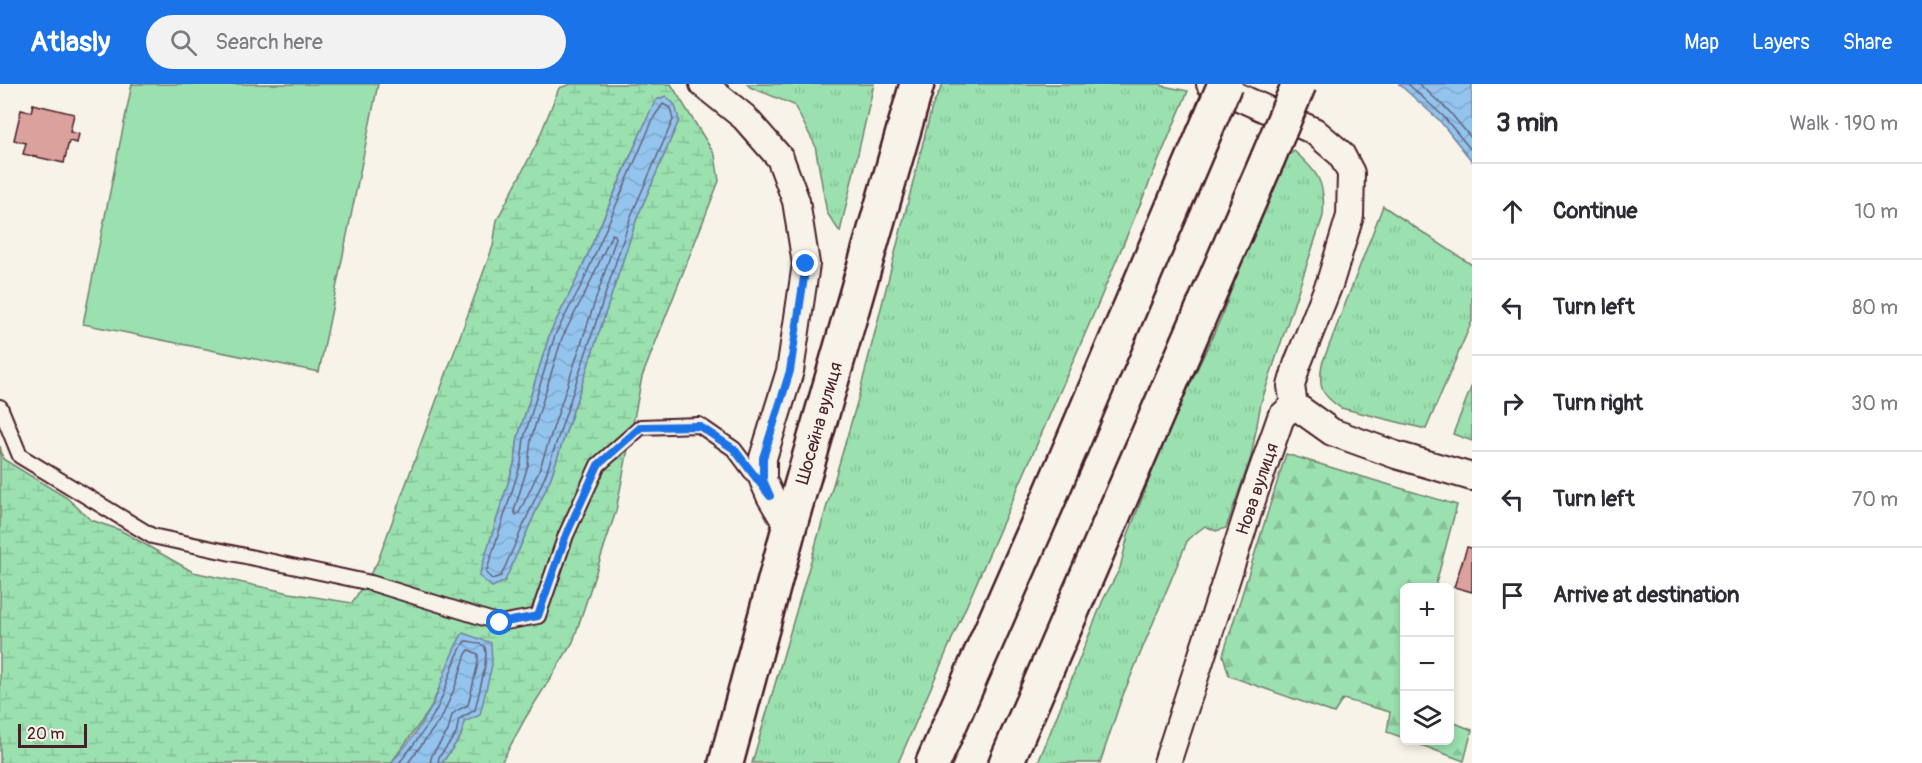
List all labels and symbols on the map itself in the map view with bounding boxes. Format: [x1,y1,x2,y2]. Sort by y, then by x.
route end [792,250,818,276]
street label: Шосейна вулиця [791,359,848,487]
street label: Нова вулиця [1231,440,1284,538]
route start [486,609,512,635]
scale bar [18,721,87,748]

